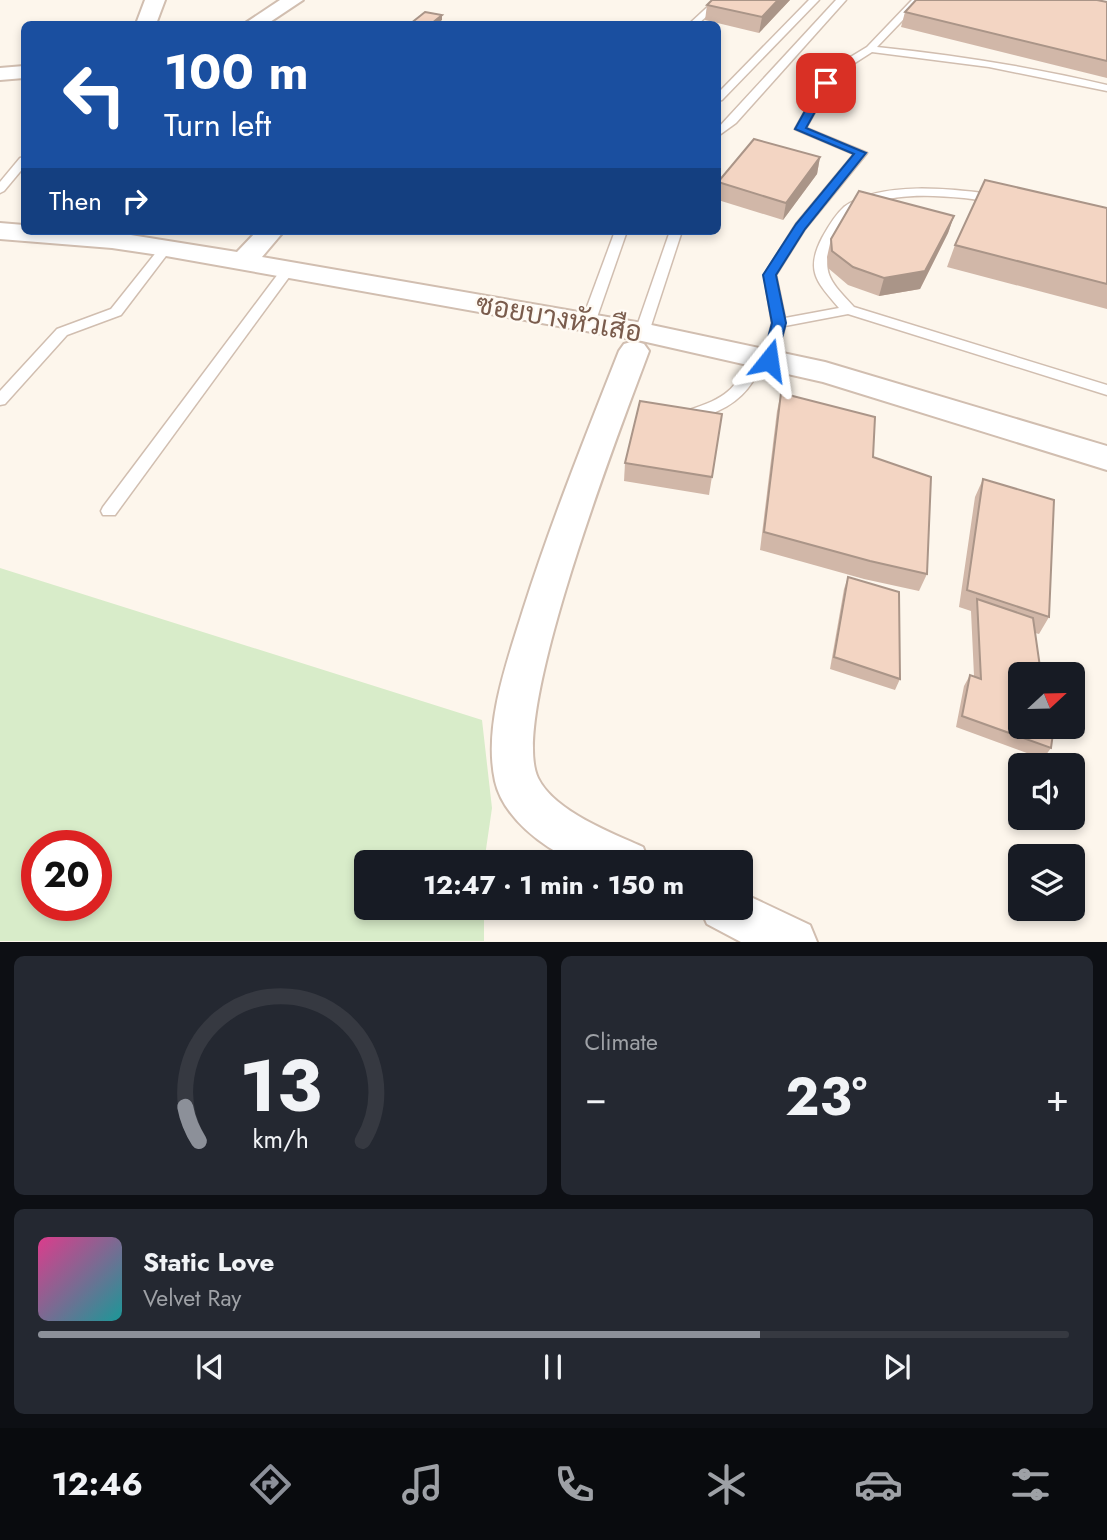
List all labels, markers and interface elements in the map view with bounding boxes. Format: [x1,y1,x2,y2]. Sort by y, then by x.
text: 100 m [164,37,309,107]
icon: left [49,49,140,140]
pin [796,53,856,113]
icon: arrive [807,64,845,102]
text: Turn left [164,102,271,148]
text: Then [49,182,102,220]
icon: right [116,182,154,220]
street label: ซอยบางหัวเสือ [473,283,645,353]
position arrow [732,323,806,397]
north arrow [1008,662,1085,738]
map controls [1008,662,1085,921]
button: sound [1008,753,1085,830]
speed limit sign: 20 [21,830,112,921]
button: layers [1008,844,1085,921]
text: 12:47 · 1 min · 150 m [423,866,684,904]
text: Climate [585,1025,658,1059]
text: 13 [239,1034,321,1139]
text: 23° [785,1059,867,1135]
text: − [585,1070,607,1125]
text: + [1046,1070,1069,1125]
text: km/h [252,1121,309,1157]
text: Static Love [143,1243,275,1281]
text: Velvet Ray [143,1281,241,1315]
icon: previous [191,1348,229,1386]
icon: pause [534,1348,572,1386]
icon: next [878,1348,916,1386]
icon: directions [246,1460,295,1509]
icon: music [398,1460,447,1509]
icon: phone [550,1460,599,1509]
icon: climate [702,1460,751,1509]
icon: car [854,1460,903,1509]
icon: filters [1006,1460,1055,1509]
text: 12:46 [52,1461,143,1507]

